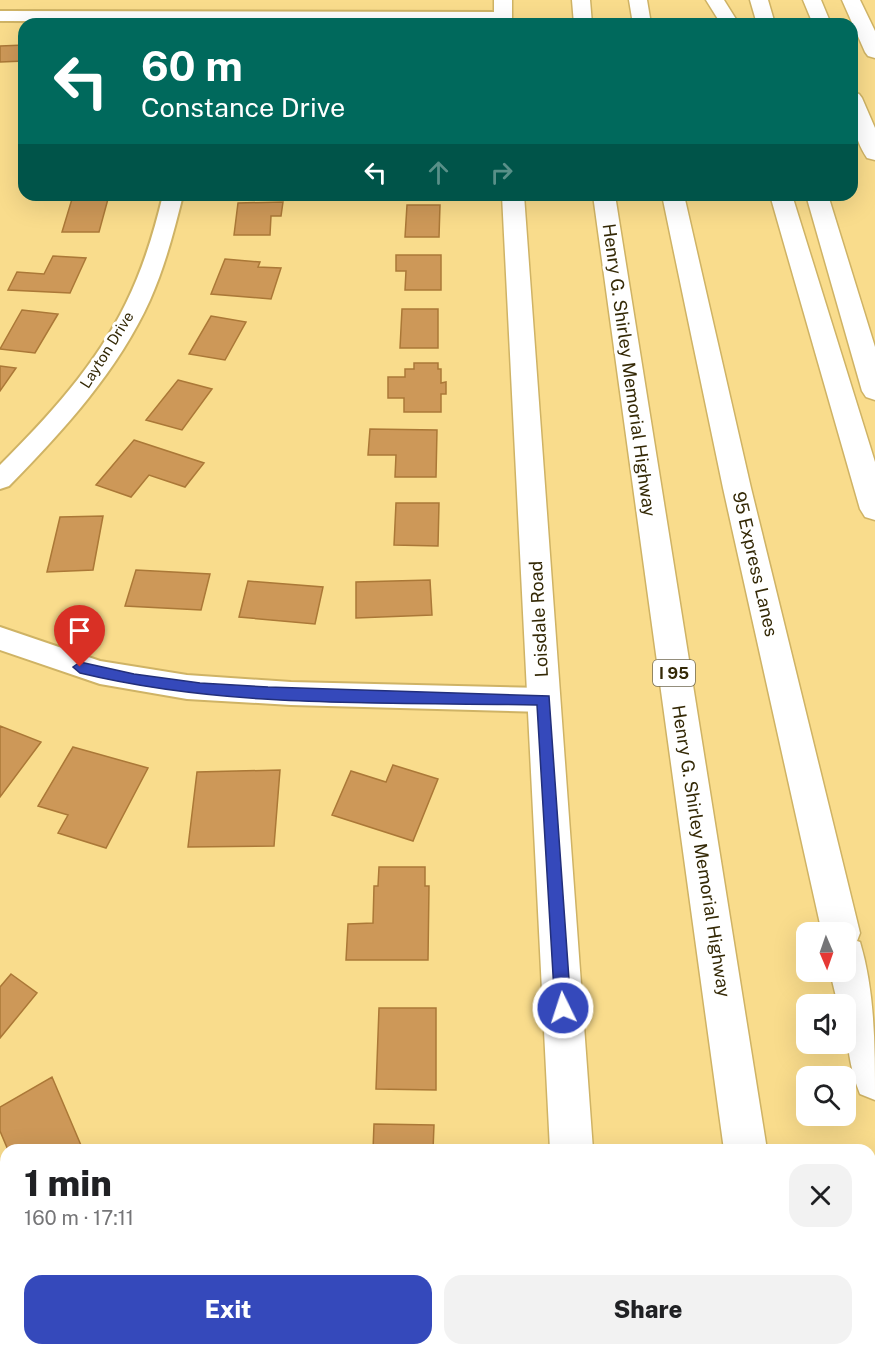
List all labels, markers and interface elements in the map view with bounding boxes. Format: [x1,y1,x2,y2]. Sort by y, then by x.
text: 60 m [141,41,243,90]
icon: left [42,42,120,120]
text: Constance Drive [141,91,345,123]
icon: left [359,156,392,189]
icon: ahead [422,156,455,189]
icon: right [485,156,518,189]
street label: Henry G. Shirley Memorial Highway [599,222,661,518]
street label: Layton Drive [76,308,137,391]
street label: 95 Express Lanes [729,489,782,638]
street label: Loisdale Road [525,560,552,678]
pin [54,605,105,667]
icon: arrive [63,614,96,647]
road number: I 95 [653,660,695,686]
street label: Henry G. Shirley Memorial Highway [668,703,735,999]
north arrow [796,922,856,982]
map controls [796,922,856,1126]
position arrow [531,976,595,1040]
button: sound [796,994,856,1054]
button: search [796,1066,856,1126]
text: 1 min [24,1162,112,1204]
button: close [789,1164,852,1227]
text: 160 m · 17:11 [24,1206,134,1230]
button: Exit [24,1275,432,1344]
button: Share [444,1275,852,1344]

